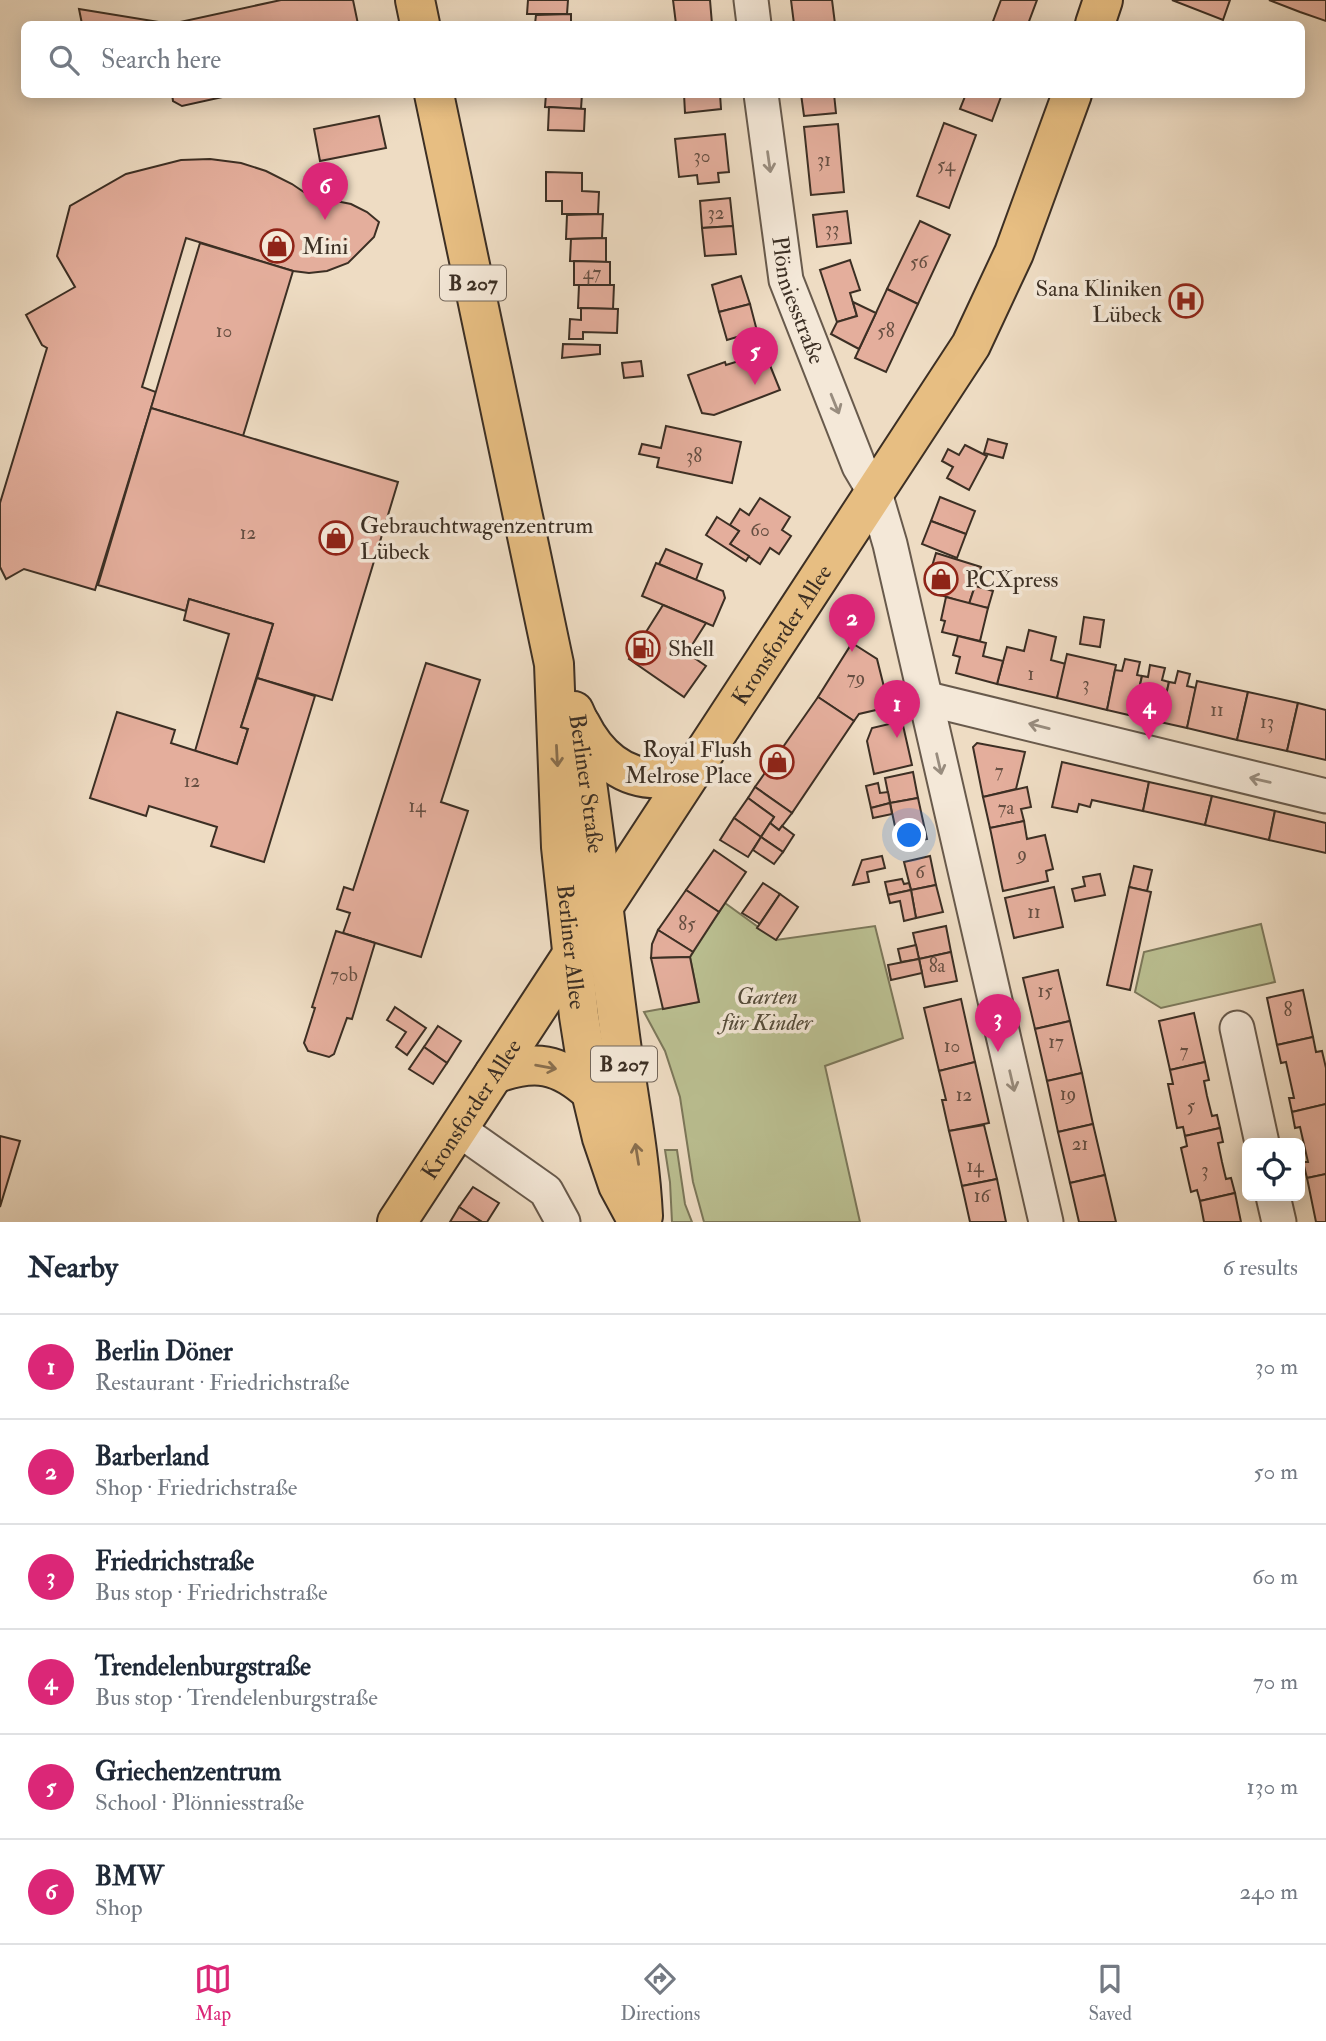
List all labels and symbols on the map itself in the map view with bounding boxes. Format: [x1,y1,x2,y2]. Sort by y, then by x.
house number: 30 [693,144,711,168]
house number: 31 [817,148,831,172]
one-way arrow [762,150,775,173]
house number: 54 [937,153,956,177]
pin: 6 [302,162,348,220]
house number: 32 [708,201,724,225]
house number: 33 [825,217,839,241]
shop icon: Mini [258,227,296,265]
place label: Mini [302,232,348,261]
street label: Plönniesstraße [766,234,832,368]
house number: 56 [910,250,929,274]
house number: 47 [583,261,602,285]
road number: B 207 [440,266,506,300]
place label: Sana Kliniken Lübeck [1035,274,1162,329]
hospital icon: Sana Kliniken Lübeck [1167,282,1205,320]
house number: 10 [216,319,232,343]
house number: 58 [877,319,895,343]
pin: 5 [732,327,778,385]
one-way arrow [829,392,842,414]
house number: 38 [686,444,702,468]
place label: Gebrauchtwagenzentrum Lübeck [360,511,593,566]
house number: 60 [750,518,770,542]
shop icon: Gebrauchtwagenzentrum Lübeck [317,519,355,557]
house number: 12 [240,521,256,545]
street label: Kronsforder Allee [725,558,838,710]
shop icon: PCXpress [922,560,960,598]
place label: PCXpress [965,565,1059,595]
pin: 2 [829,594,875,652]
fuel station icon: Shell [624,629,662,667]
place label: Shell [668,634,714,663]
house number: 1 [1028,662,1034,686]
house number: 79 [847,666,865,690]
house number: 3 [1082,672,1090,696]
pin: 1 [874,680,920,738]
pin: 4 [1126,682,1172,740]
house number: 11 [1210,698,1224,722]
house number: 13 [1260,710,1274,734]
street label: Berliner Straße [563,712,611,855]
one-way arrow [1028,719,1050,732]
place label: Royal Flush Melrose Place [625,735,752,790]
shop icon: Royal Flush Melrose Place [758,743,796,781]
one-way arrow [551,745,564,768]
one-way arrow [933,752,946,775]
house number: 7 [995,759,1004,783]
house number: 12 [184,769,200,793]
one-way arrow [1249,773,1272,786]
house number: 14 [408,794,426,818]
house number: 7a [998,796,1014,820]
your location [892,818,926,852]
house number: 9 [1015,842,1027,866]
house number: 6 [915,860,926,884]
street label: Berliner Allee [551,883,593,1011]
house number: 11 [1027,900,1041,924]
house number: 85 [678,912,696,936]
house number: 8a [929,954,946,978]
house number: 70b [330,963,358,987]
house number: 15 [1037,979,1053,1003]
park label: Garten für Kinder [717,982,814,1037]
pin: 3 [975,994,1021,1052]
house number: 8 [1284,998,1293,1022]
house number: 17 [1048,1030,1064,1054]
street label: Kronsforder Allee [414,1033,528,1185]
house number: 10 [944,1034,960,1058]
house number: 7 [1180,1039,1189,1063]
road number: B 207 [591,1046,657,1082]
one-way arrow [534,1061,557,1074]
one-way arrow [1006,1069,1019,1092]
house number: 19 [1060,1082,1076,1106]
house number: 12 [956,1083,972,1107]
house number: 5 [1187,1094,1196,1118]
house number: 21 [1072,1132,1088,1156]
one-way arrow [631,1143,644,1166]
house number: 14 [966,1154,984,1178]
house number: 3 [1201,1158,1209,1182]
house number: 16 [974,1184,992,1208]

